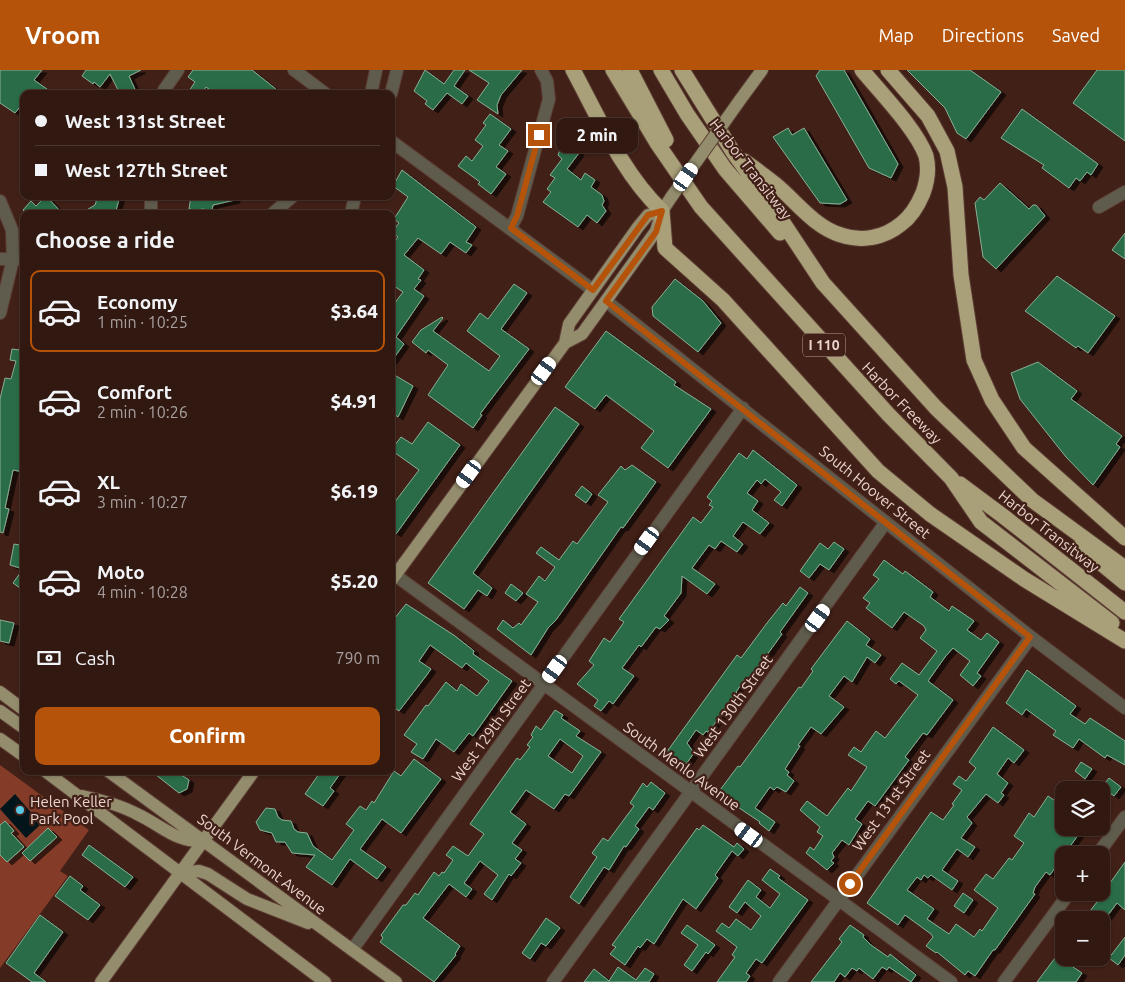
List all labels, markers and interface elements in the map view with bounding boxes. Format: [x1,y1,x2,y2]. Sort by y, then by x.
text: Vroom [25,22,101,49]
text: Map [878,25,914,45]
text: Directions [942,25,1024,45]
text: Saved [1052,25,1100,45]
text: West 131st Street [65,110,226,132]
street label: Harbor Transitway [706,115,796,223]
callout: 2 min [556,118,639,152]
route end [528,124,550,146]
text: 2 min [577,126,617,144]
text: West 127th Street [65,159,228,181]
car [671,160,700,194]
text: Choose a ride [35,227,175,252]
icon: car [37,289,82,334]
text: Economy [97,291,178,313]
text: $3.64 [330,300,378,322]
text: 1 min · 10:25 [97,313,188,331]
road number: I 110 [803,334,845,356]
car [529,354,558,388]
street label: Harbor Freeway [859,359,945,447]
icon: car [37,379,82,424]
text: Comfort [97,381,172,403]
text: $4.91 [330,390,378,412]
text: 2 min · 10:26 [97,403,188,421]
street label: South Hoover Street [816,442,934,542]
car [454,457,483,491]
icon: car [37,469,82,514]
text: XL [97,471,120,493]
text: $6.19 [330,480,378,502]
street label: Harbor Transitway [995,486,1103,576]
text: 3 min · 10:27 [97,493,188,511]
car [632,524,661,558]
icon: car [37,559,82,604]
text: Moto [97,561,145,583]
text: $5.20 [330,570,378,592]
text: 4 min · 10:28 [97,583,188,601]
car [803,601,832,635]
icon: cash [35,644,63,672]
text: Cash [75,647,116,669]
text: 790 m [335,649,380,667]
street label: West 130th Street [690,651,776,761]
car [540,652,569,686]
street label: West 129th Street [448,675,534,785]
button: Confirm [35,707,380,765]
street label: South Menlo Avenue [621,718,743,814]
street label: West 131st Street [849,746,933,854]
map controls [1055,781,1110,966]
button: layers [1055,781,1110,836]
place label: Helen Keller Park Pool [30,793,112,827]
marker: Helen Keller Park Pool [14,804,26,816]
street label: South Vermont Avenue [195,810,329,918]
car [732,820,765,850]
button: + [1055,846,1110,901]
route start [839,873,861,895]
button: − [1055,911,1110,966]

